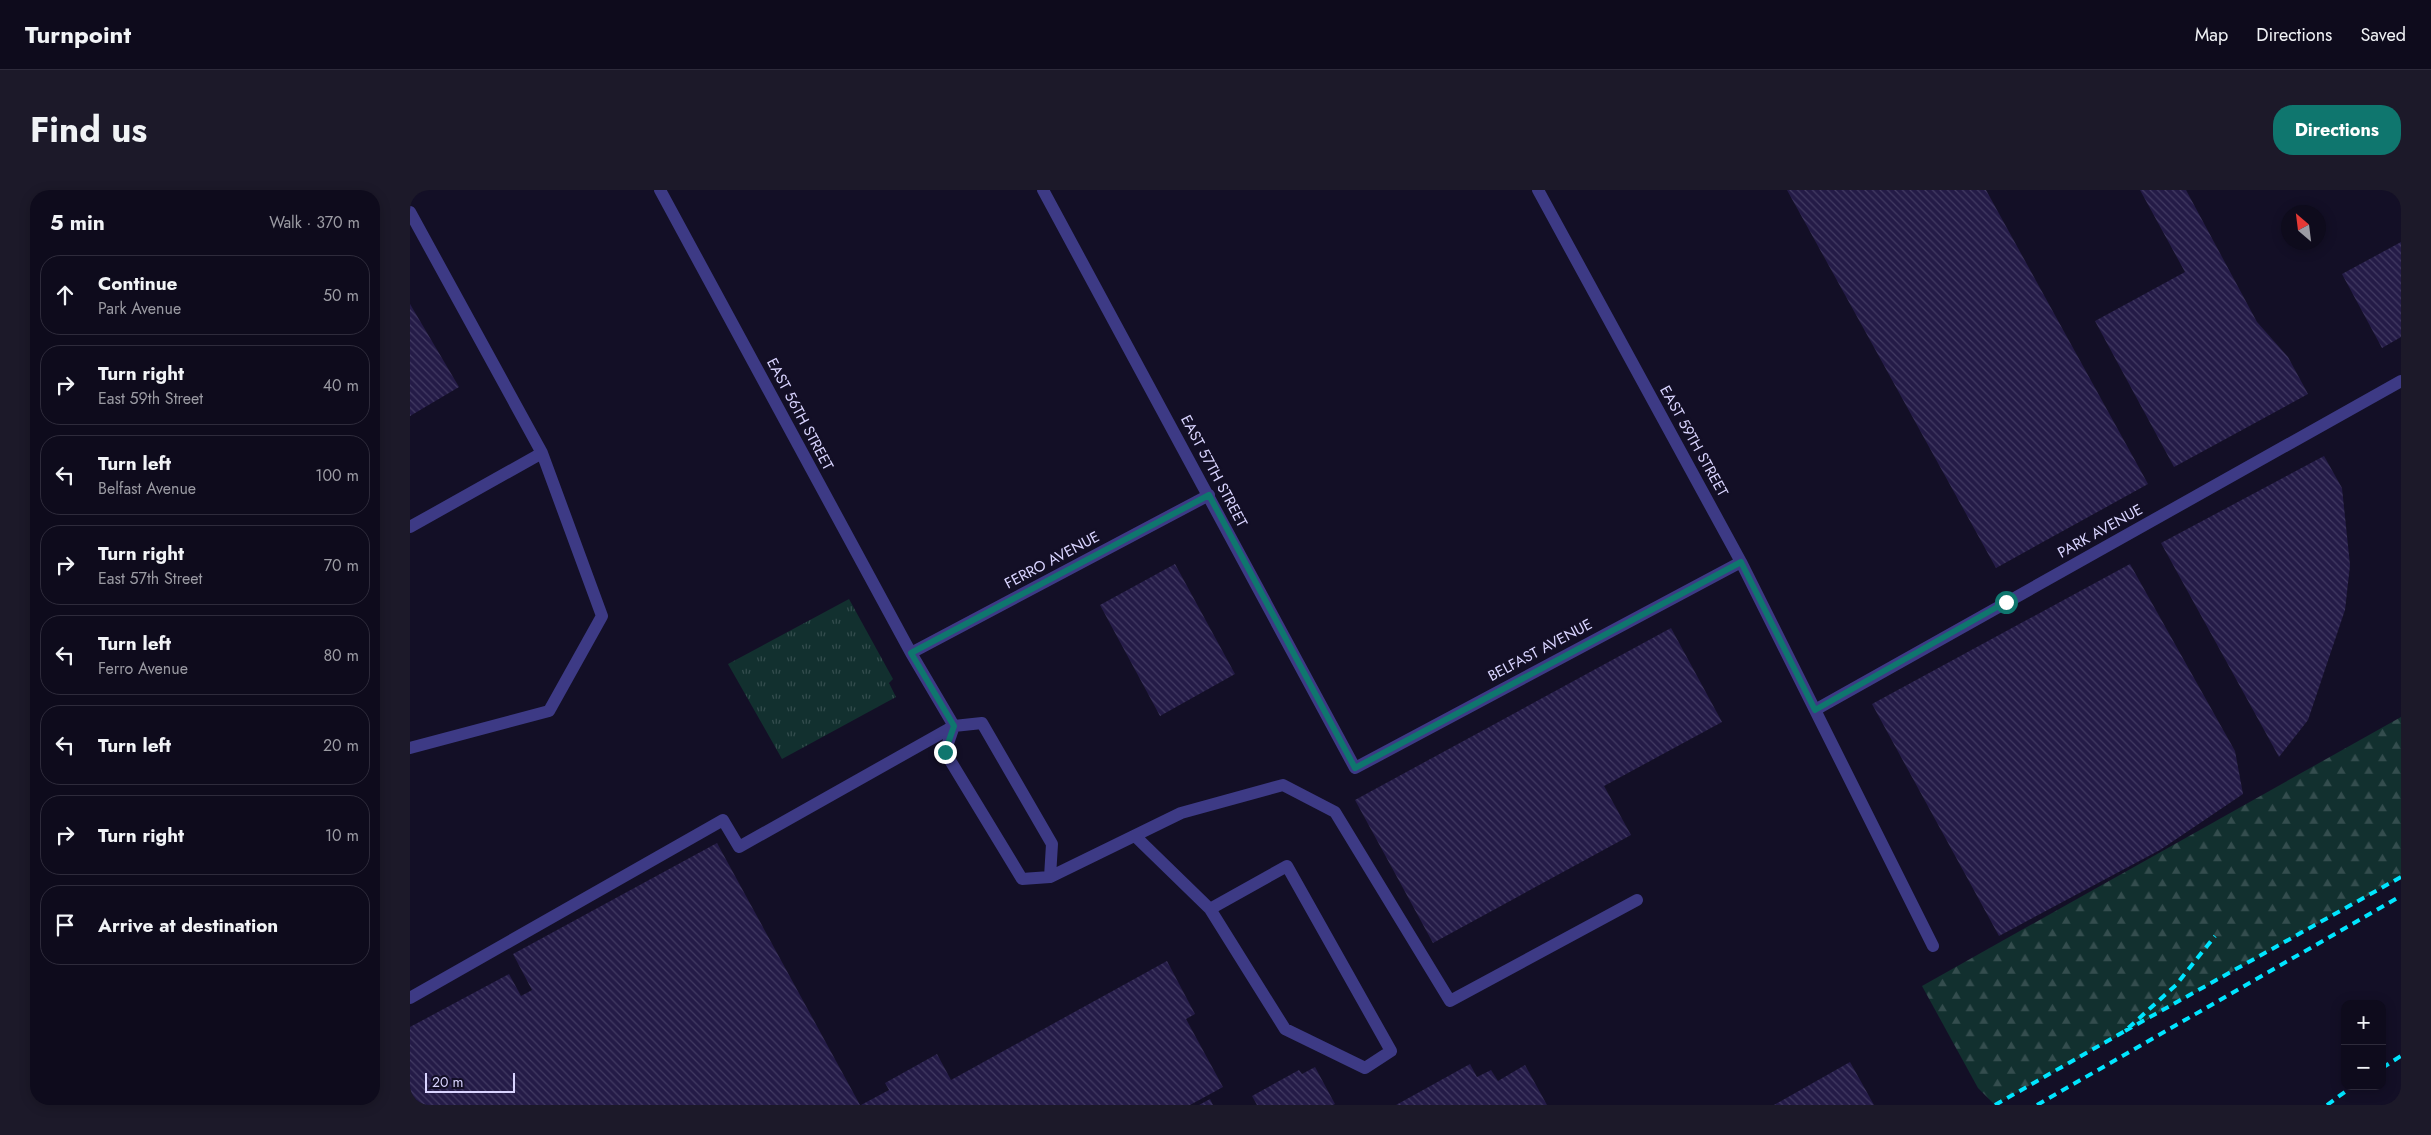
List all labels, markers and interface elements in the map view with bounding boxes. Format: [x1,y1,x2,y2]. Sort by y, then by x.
text: Turnpoint [25,17,131,52]
text: Map [2195,22,2228,48]
text: Directions [2256,22,2332,48]
text: Saved [2360,22,2406,48]
text: Find us [30,105,147,155]
button: Directions [2273,105,2401,155]
north arrow [2281,205,2326,250]
text: 5 min [50,208,105,238]
text: Walk · 370 m [269,211,360,234]
text: Continue [98,270,177,297]
icon: ahead [51,281,79,309]
text: 50 m [323,284,359,307]
text: Park Avenue [98,297,181,320]
street label: EAST 56TH STREET [761,354,839,474]
text: Turn right [98,360,184,387]
icon: right [51,371,79,399]
text: 40 m [323,374,359,397]
street label: EAST 59TH STREET [1654,382,1734,500]
text: East 59th Street [98,387,203,410]
street label: EAST 57TH STREET [1175,411,1253,531]
text: Turn left [98,450,171,477]
icon: left [51,461,79,489]
text: 100 m [315,464,359,487]
text: Belfast Avenue [98,477,196,500]
street label: PARK AVENUE [2053,499,2147,563]
street label: FERRO AVENUE [1001,526,1103,594]
text: Turn right [98,540,184,567]
icon: right [51,551,79,579]
text: 70 m [324,554,359,577]
text: East 57th Street [98,567,202,590]
route start [1995,591,2018,614]
street label: BELFAST AVENUE [1484,613,1596,687]
text: Turn left [98,630,171,657]
icon: left [51,641,79,669]
text: 80 m [323,644,359,667]
text: Ferro Avenue [98,657,188,680]
icon: left [51,731,79,759]
text: Turn left [98,732,171,759]
text: 20 m [323,734,359,757]
route end [934,741,957,764]
icon: right [51,821,79,849]
text: Turn right [98,822,184,849]
text: 10 m [325,824,359,847]
icon: arrive [51,911,79,939]
text: Arrive at destination [98,912,278,939]
map controls [2341,1000,2386,1090]
button: + [2341,1000,2386,1045]
button: − [2341,1045,2386,1090]
scale bar [425,1070,515,1093]
text: 20 m [432,1072,464,1092]

